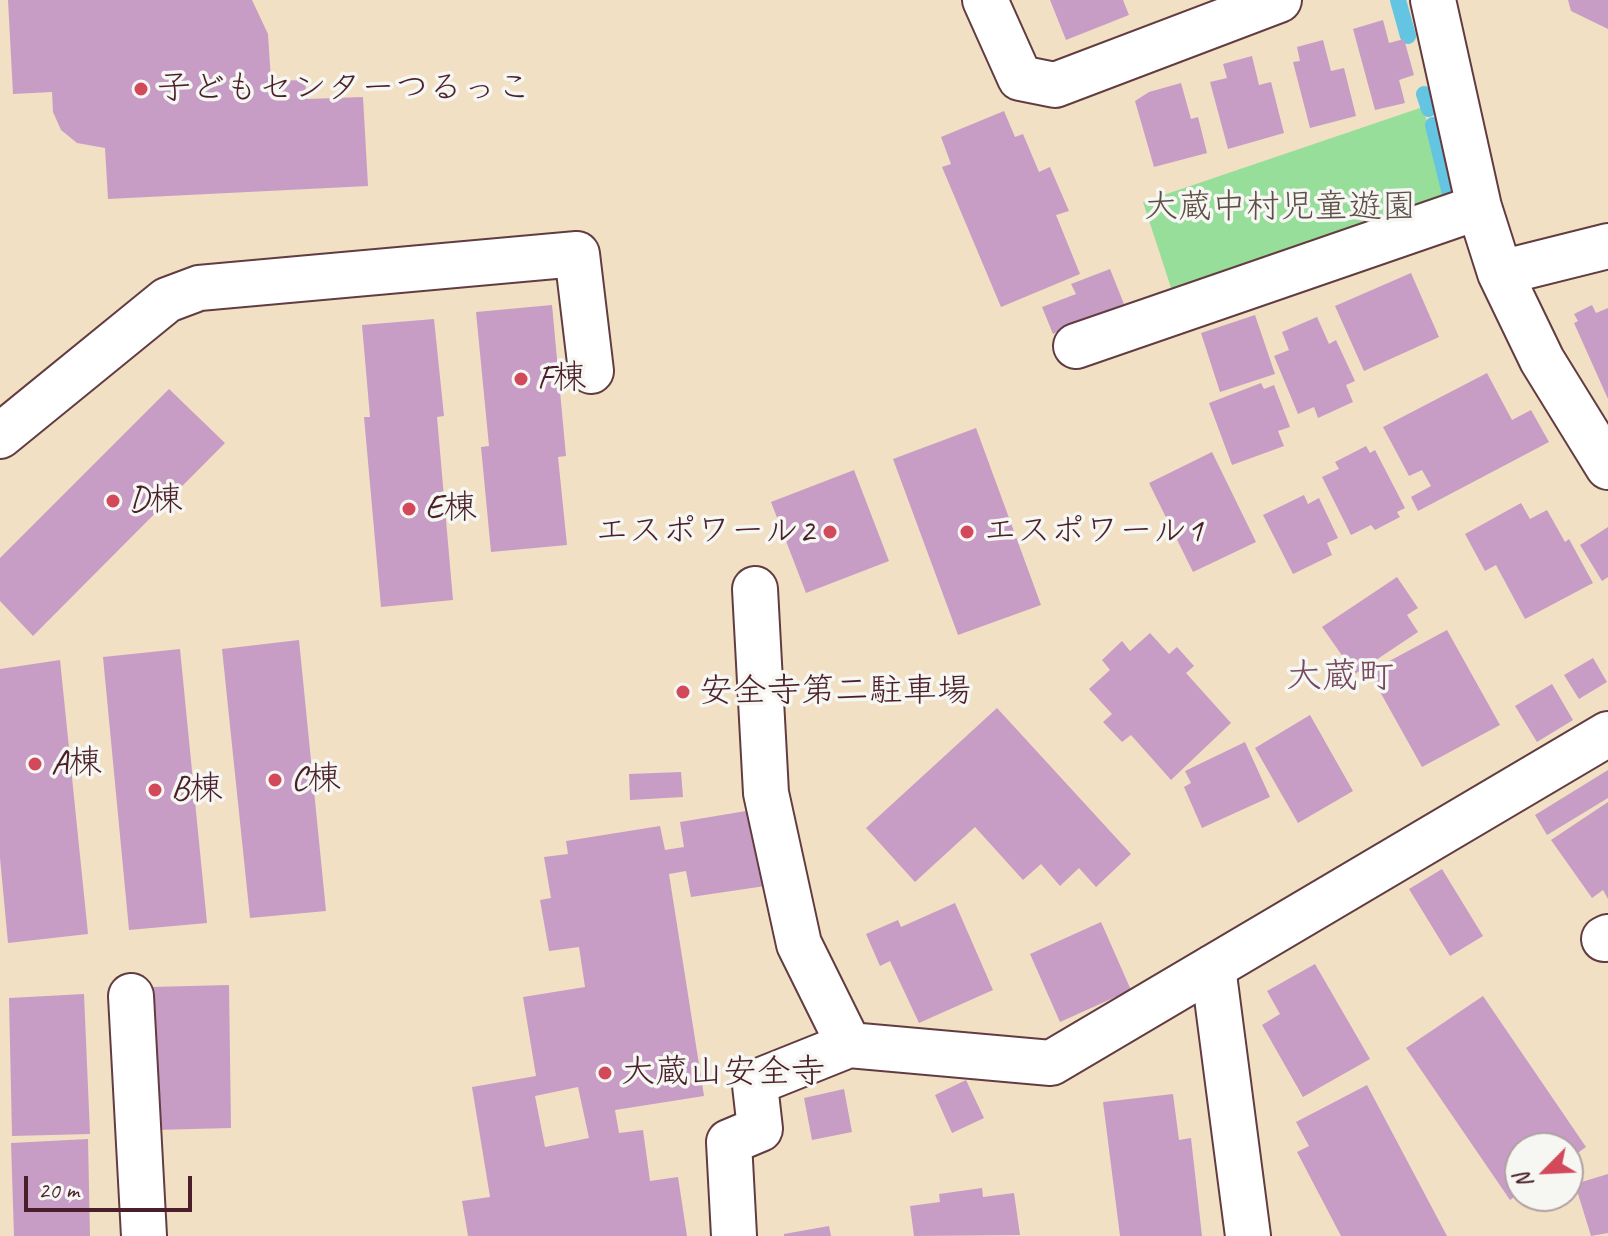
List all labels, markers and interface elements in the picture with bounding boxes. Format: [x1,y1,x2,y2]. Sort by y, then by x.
place label: 子どもセンターつるっこ [157,69,531,109]
marker: 子どもセンターつるっこ [132,80,150,98]
park label: 大蔵中村児童遊園 [1144,188,1416,228]
place label: F棟 [537,359,586,399]
marker: F棟 [512,370,530,388]
place label: D棟 [129,481,183,521]
place label: E棟 [425,489,477,529]
marker: D棟 [104,492,122,510]
marker: E棟 [400,500,418,518]
place label: エスポワール2 [595,512,814,552]
place label: エスポワール1 [983,512,1202,552]
marker: エスポワール2 [821,523,839,541]
marker: エスポワール1 [958,523,976,541]
district label: 大蔵町 [1286,656,1394,700]
place label: 安全寺第二駐車場 [699,672,971,712]
marker: 安全寺第二駐車場 [674,683,692,701]
place label: A棟 [51,744,102,784]
marker: A棟 [26,755,44,773]
place label: C棟 [291,760,341,800]
place label: B棟 [171,770,223,810]
marker: C棟 [266,771,284,789]
marker: B棟 [146,781,164,799]
place label: 大蔵山安全寺 [621,1053,825,1093]
marker: 大蔵山安全寺 [596,1064,614,1082]
north arrow [1504,1132,1584,1212]
scale bar [28,1160,196,1210]
text: N [1508,1169,1539,1193]
text: 20 m [38,1175,79,1205]

